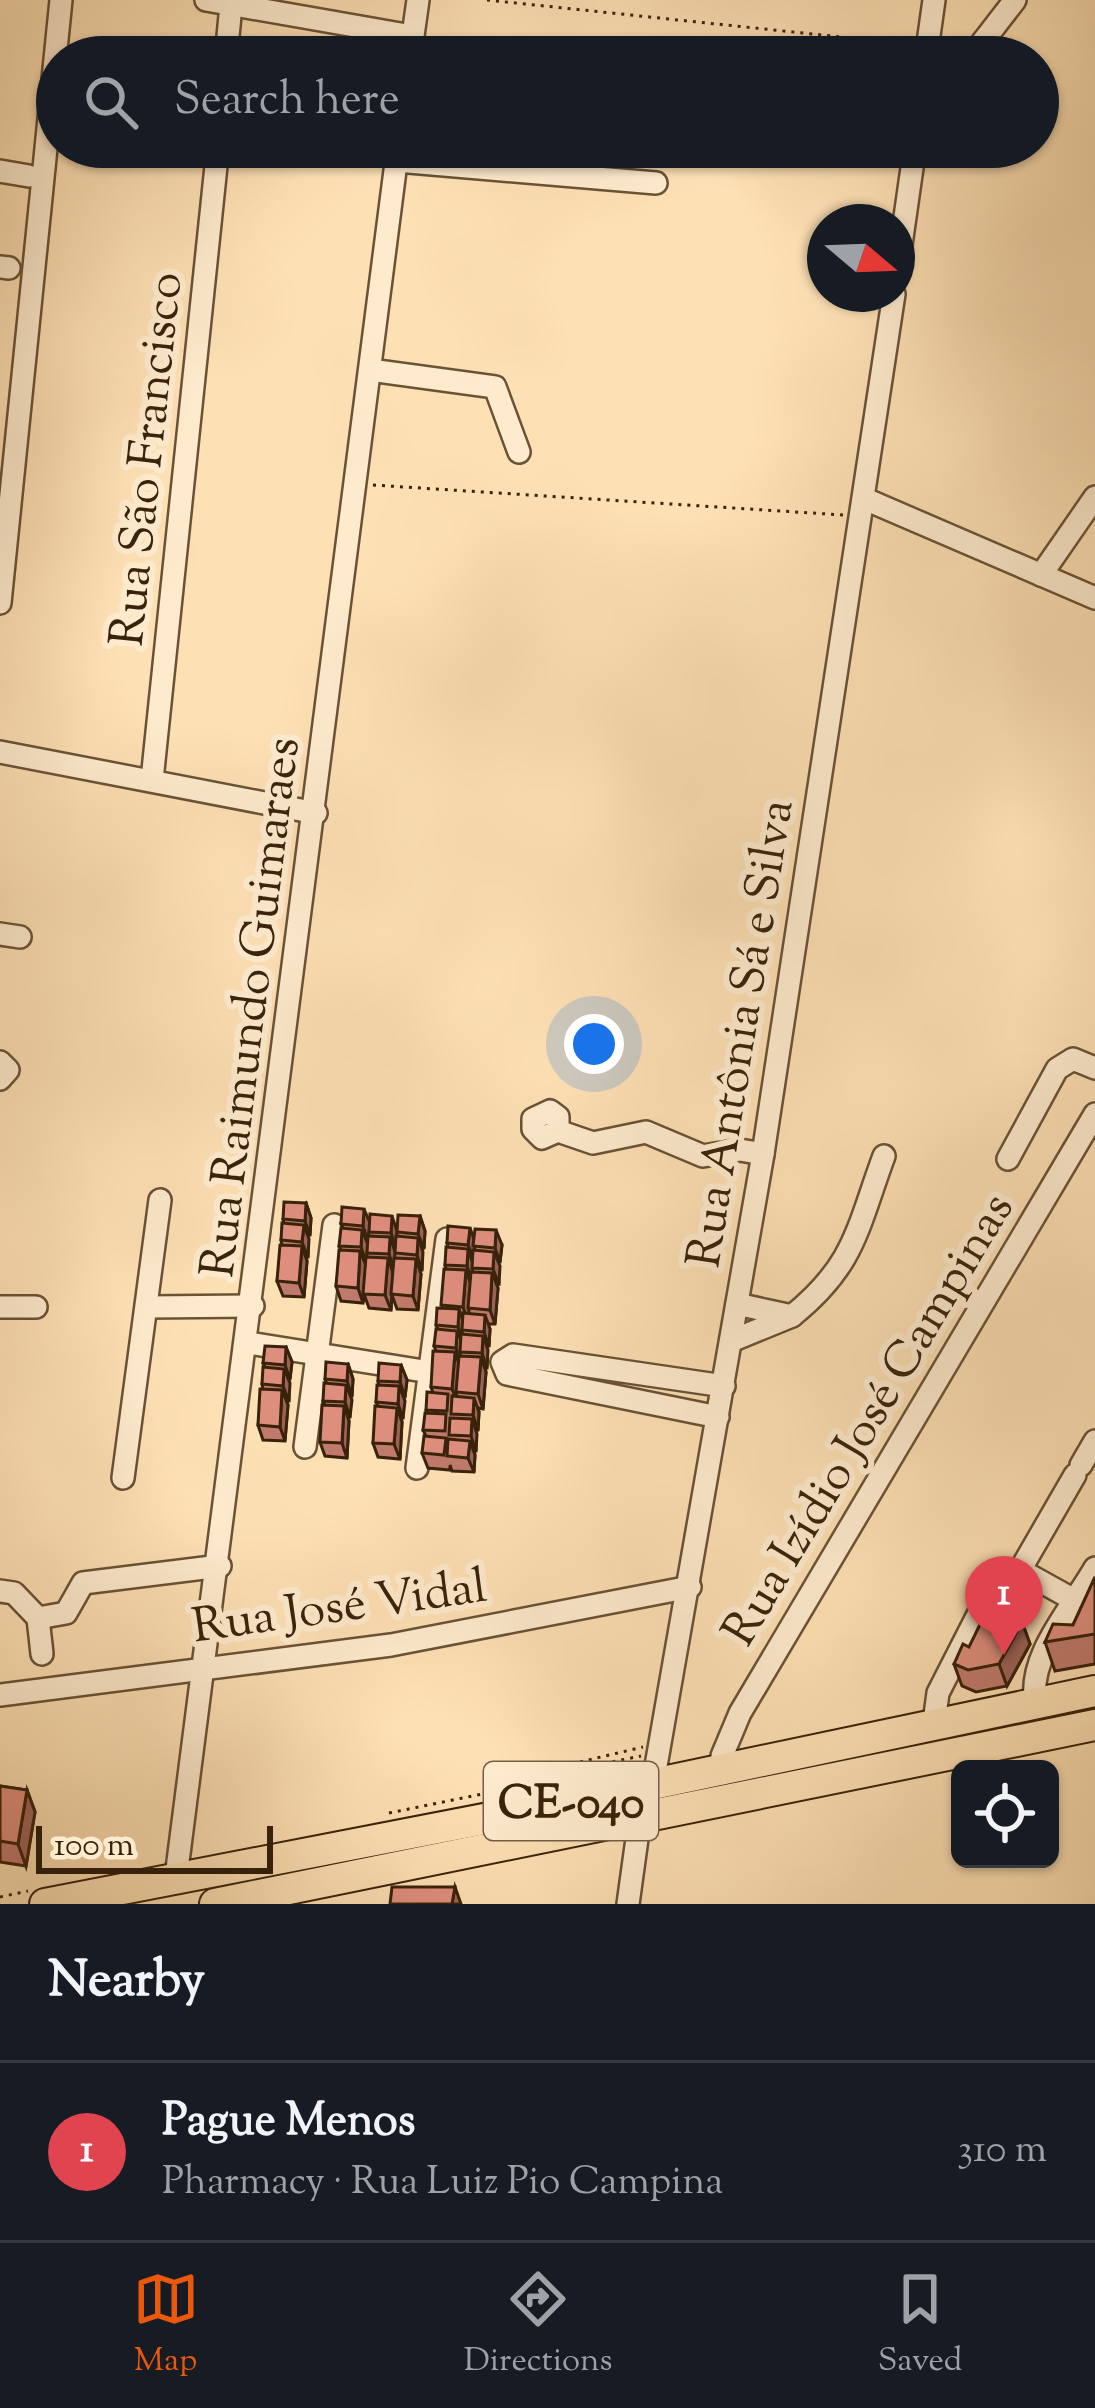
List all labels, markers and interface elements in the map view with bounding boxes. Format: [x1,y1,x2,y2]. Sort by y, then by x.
search box [36,36,1059,168]
icon: search [78,69,144,135]
text: Search here [174,70,400,135]
north arrow [807,204,915,312]
street label: Rua São Francisco [96,269,203,650]
street label: Rua Raimundo Guimaraes [186,734,321,1282]
street label: Rua Antônia Sá e Silva [672,795,814,1273]
your location [564,1014,624,1074]
street label: Rua Izídio José Campinas [708,1181,1034,1661]
street label: Rua José Vidal [188,1555,491,1664]
pin: 1 [965,1556,1043,1655]
map controls [951,1760,1059,1868]
button: locate [951,1760,1059,1868]
road number: CE-040 [484,1762,658,1840]
scale bar [36,1820,273,1873]
text: 100 m [54,1823,134,1871]
text: Nearby [48,1946,205,2019]
text: Pague Menos [162,2091,415,2156]
text: 1 [80,2124,94,2180]
text: 310 m [957,2124,1047,2180]
text: Pharmacy · Rua Luiz Pio Campina [162,2156,723,2212]
tab: Map [133,2266,199,2386]
tab: Directions [464,2266,613,2386]
tab: Saved [878,2266,962,2386]

